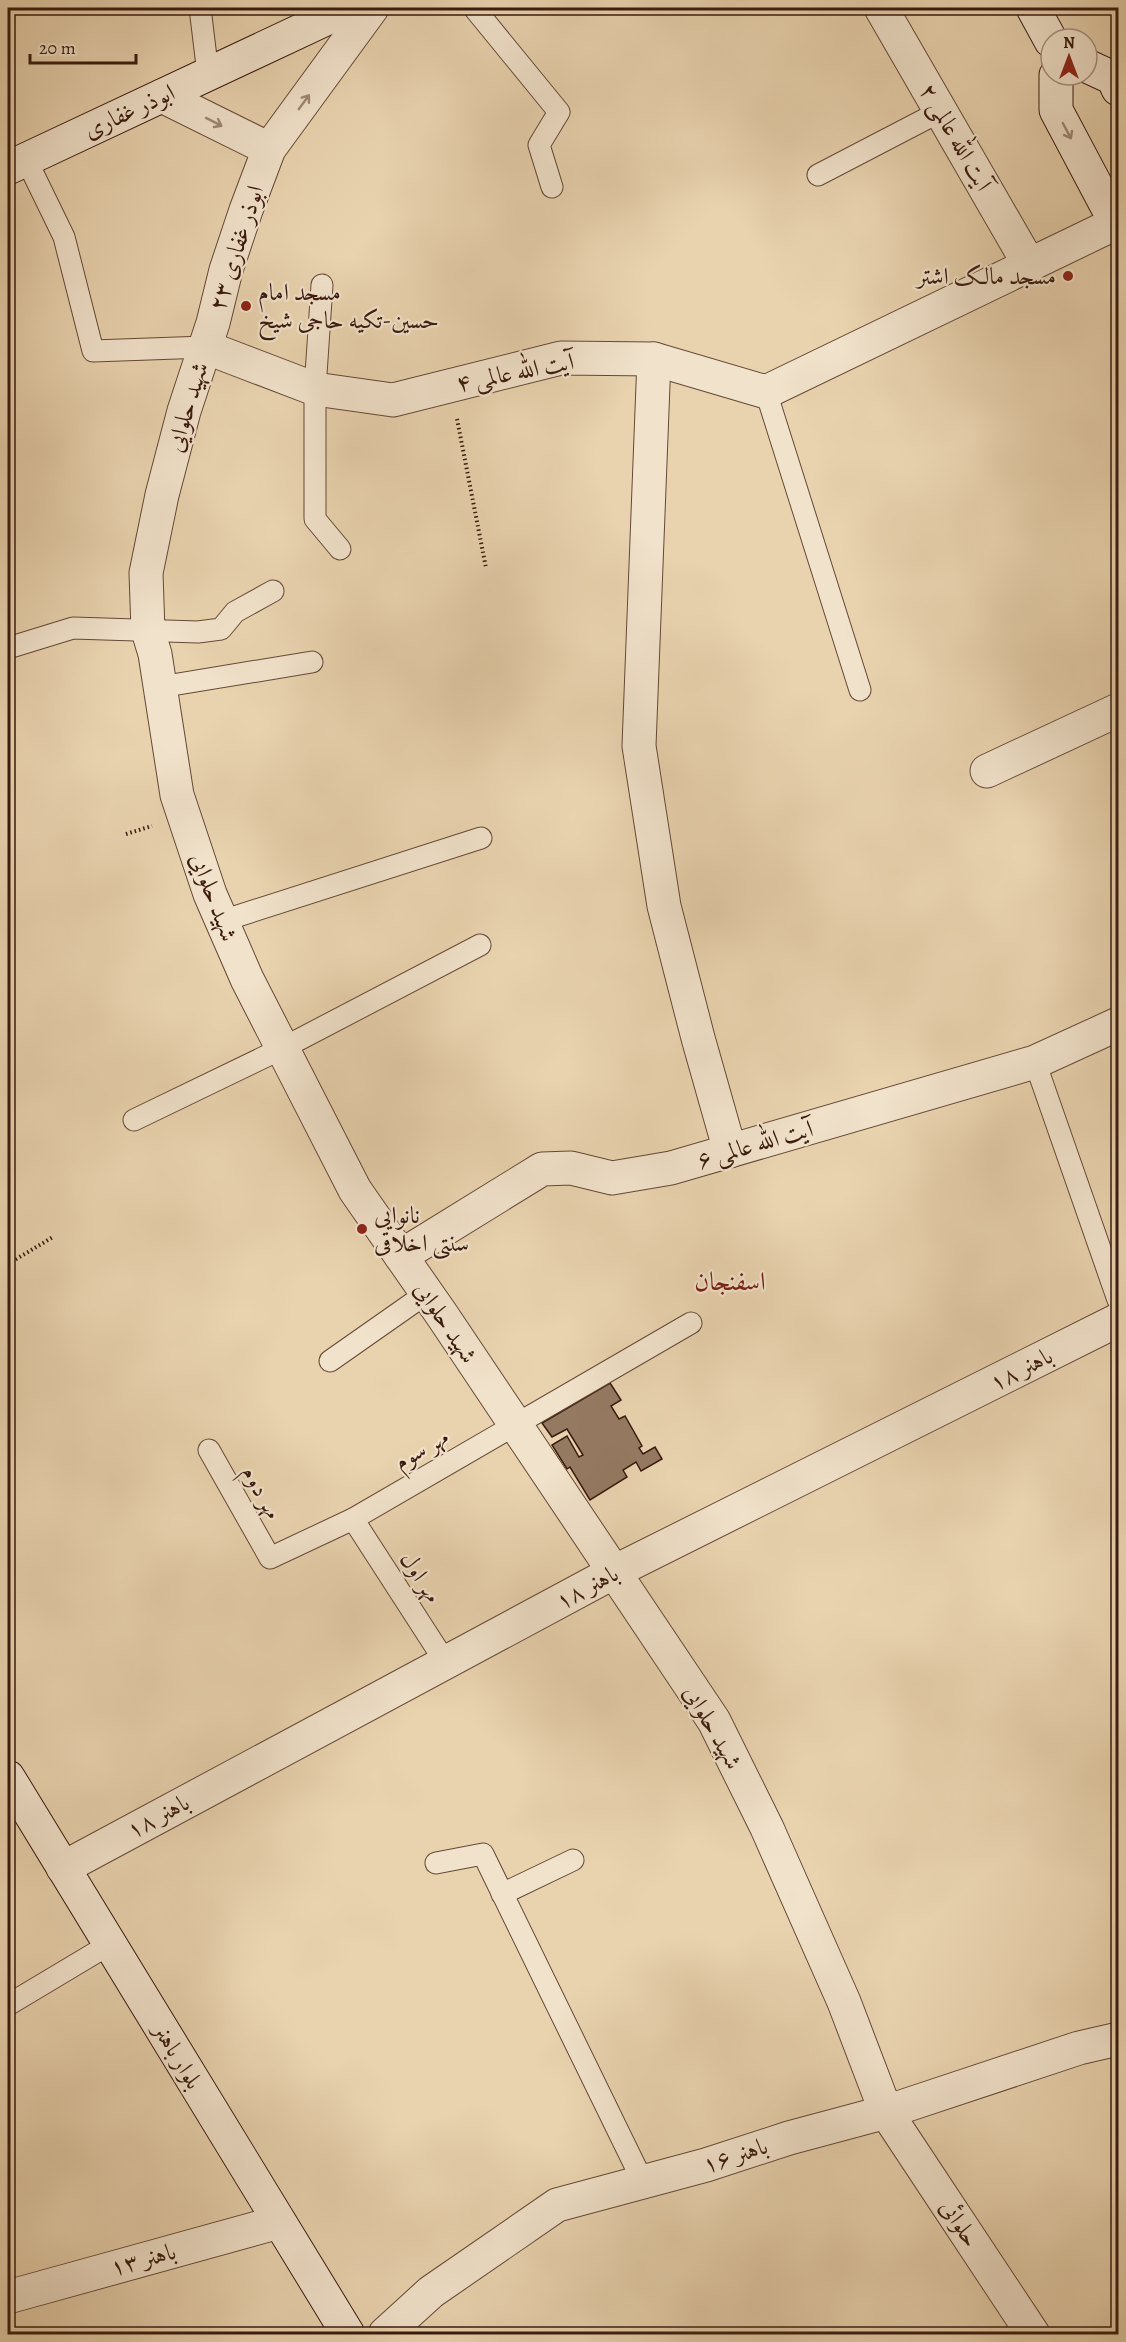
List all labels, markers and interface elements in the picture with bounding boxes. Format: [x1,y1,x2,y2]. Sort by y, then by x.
scale bar [30,27,136,65]
north arrow [1039,27,1099,87]
text: N [1063,32,1075,54]
text: 20 m [39,36,76,60]
street label: ابوذر غفاری [78,76,180,146]
street label: آیت الله عالمی ۲ [911,76,1004,200]
one-way arrow [297,94,310,110]
one-way arrow [205,116,222,128]
one-way arrow [1062,121,1073,139]
street label: ابوذر غفاری ۲۳ [201,181,271,315]
place label: مسجد مالک اشتر [914,260,1056,292]
marker: مسجد مالک اشتر [1061,269,1075,283]
place label: مسجد امام حسین-تکیه حاجی شیخ [258,276,439,341]
marker: مسجد امام حسین-تکیه حاجی شیخ [239,299,253,313]
street label: آیت الله عالمی ۴ [453,341,580,400]
street label: شهید حلوایی [158,358,216,456]
street label: شهید حلوایی [183,848,245,946]
street label: آیت الله عالمی ۶ [692,1109,820,1177]
place label: نانوایی سنتی اخلاقی [374,1199,469,1260]
marker: نانوایی سنتی اخلاقی [355,1222,369,1236]
district label: اسفنجان [694,1264,766,1299]
street label: شهید حلوایی [407,1275,485,1369]
street label: باهنر ۱۸ [984,1340,1058,1398]
street label: مهر سوم [388,1421,457,1482]
street label: مهر دوم [230,1459,290,1527]
street label: مهر اول [393,1545,449,1609]
street label: باهنر ۱۸ [550,1557,624,1617]
street label: شهید حلوایی [676,1679,750,1775]
street label: باهنر ۱۸ [121,1786,195,1846]
street label: بلوار باهنر [144,2014,210,2095]
street label: باهنر ۱۶ [698,2129,772,2181]
street label: حلوائی [933,2193,987,2253]
street label: باهنر ۱۳ [107,2235,179,2283]

